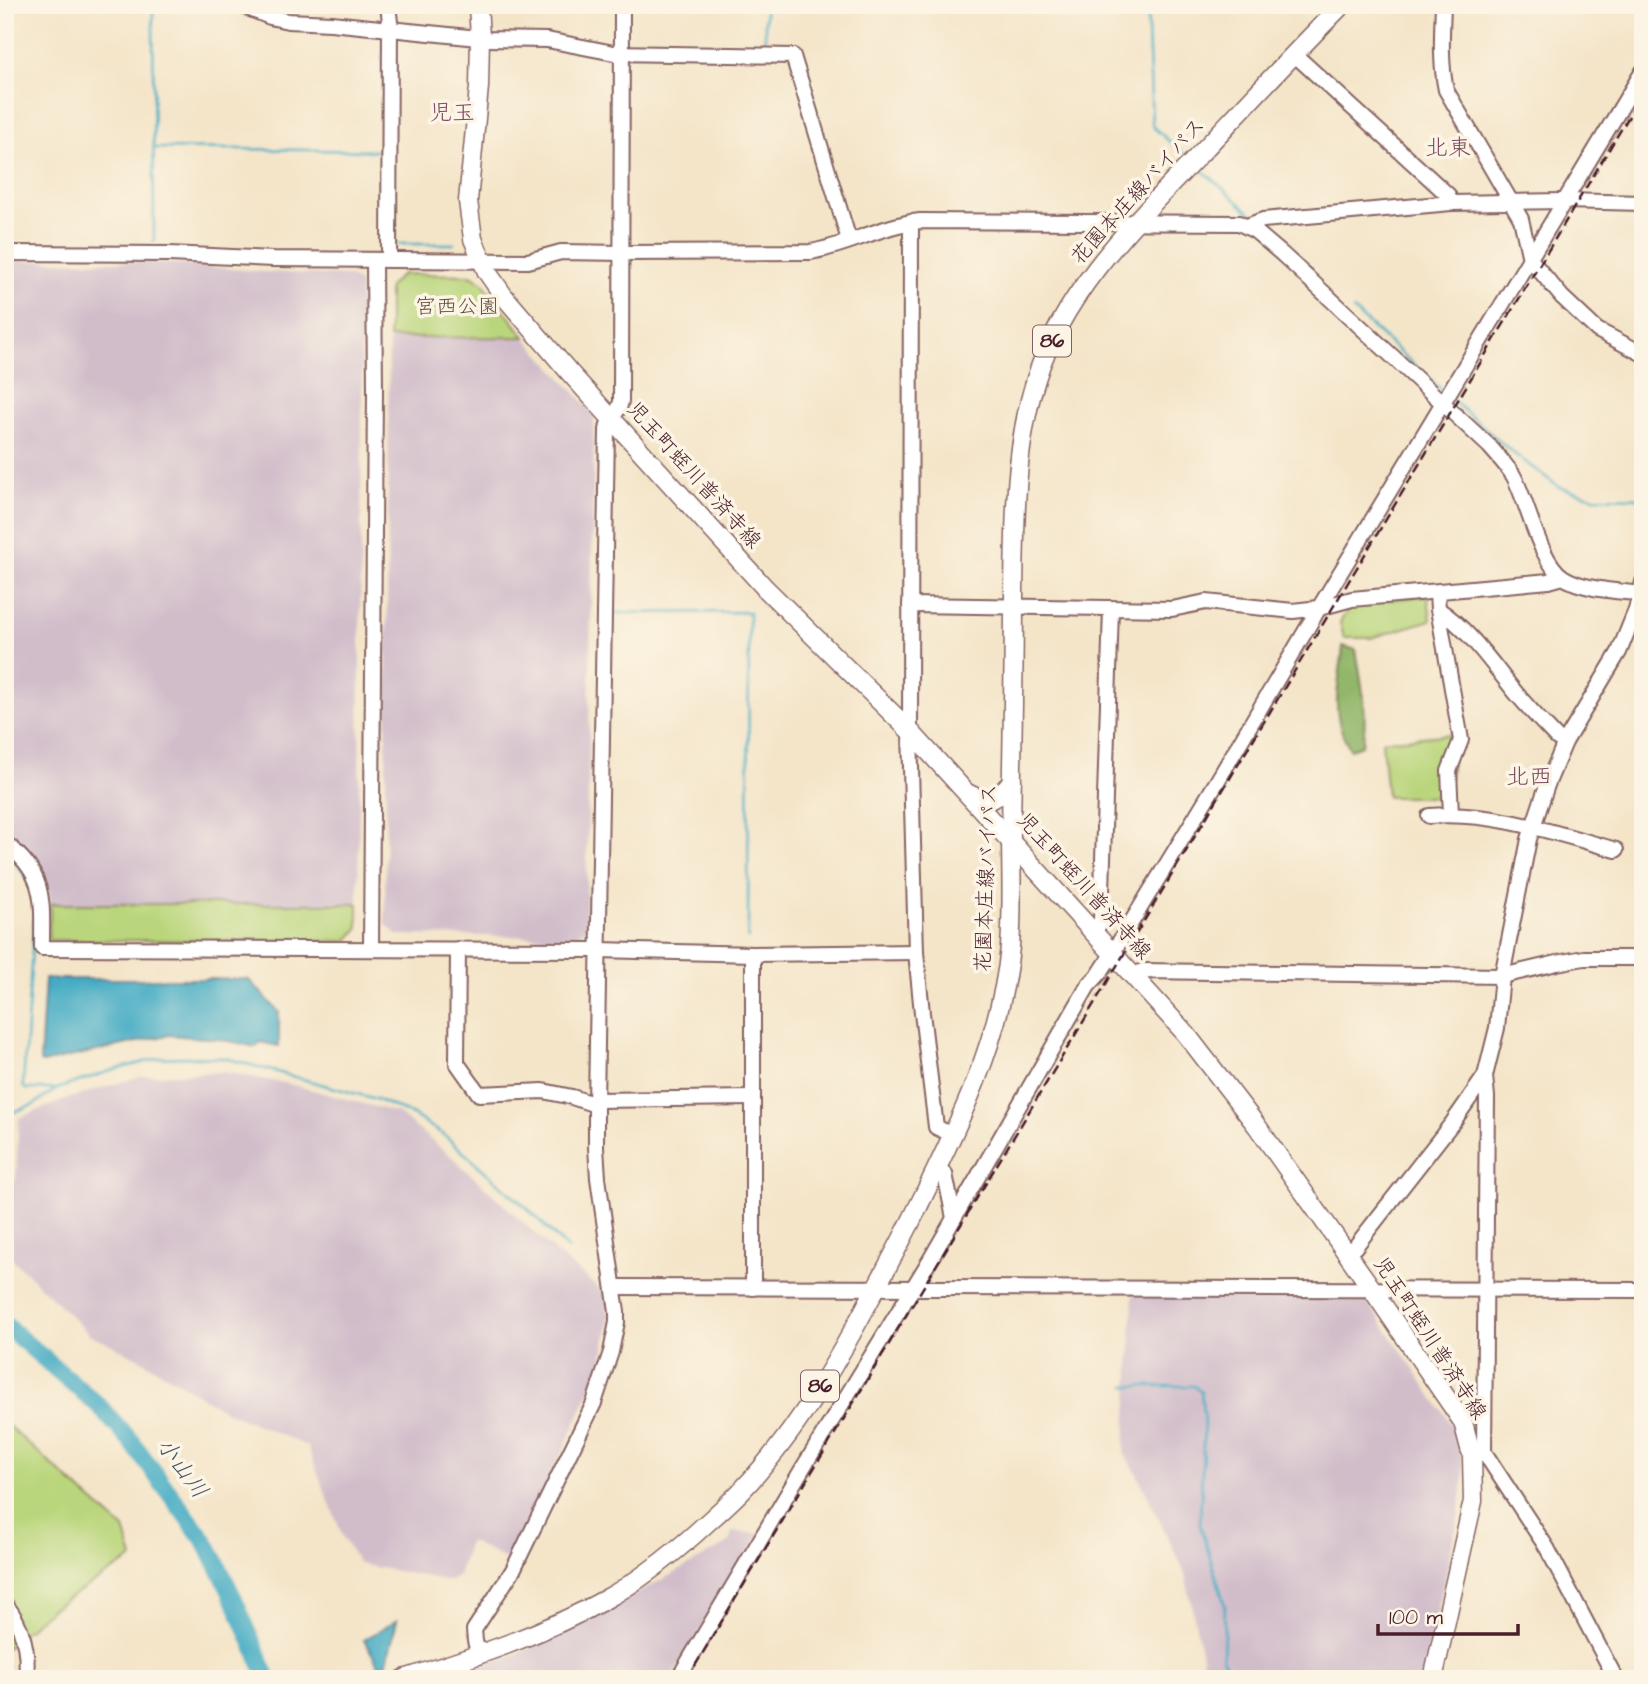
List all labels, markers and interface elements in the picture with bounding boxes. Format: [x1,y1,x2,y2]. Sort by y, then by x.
district label: 児玉 [429,97,475,129]
street label: 花園本庄線バイパス [1064,111,1212,271]
district label: 北東 [1425,132,1471,164]
park label: 宮西公園 [415,292,499,321]
road number: 86 [1033,326,1071,356]
street label: 児玉町蛭川普済寺線 [620,395,768,555]
district label: 北西 [1506,761,1552,793]
street label: 花園本庄線バイパス [968,783,1004,973]
street label: 児玉町蛭川普済寺線 [1010,806,1158,966]
street label: 児玉町蛭川普済寺線 [1366,1251,1494,1425]
road number: 86 [801,1370,839,1402]
water label: 小山川 [148,1431,216,1505]
scale bar [1378,1593,1518,1637]
text: 100 m [1389,1603,1444,1632]

